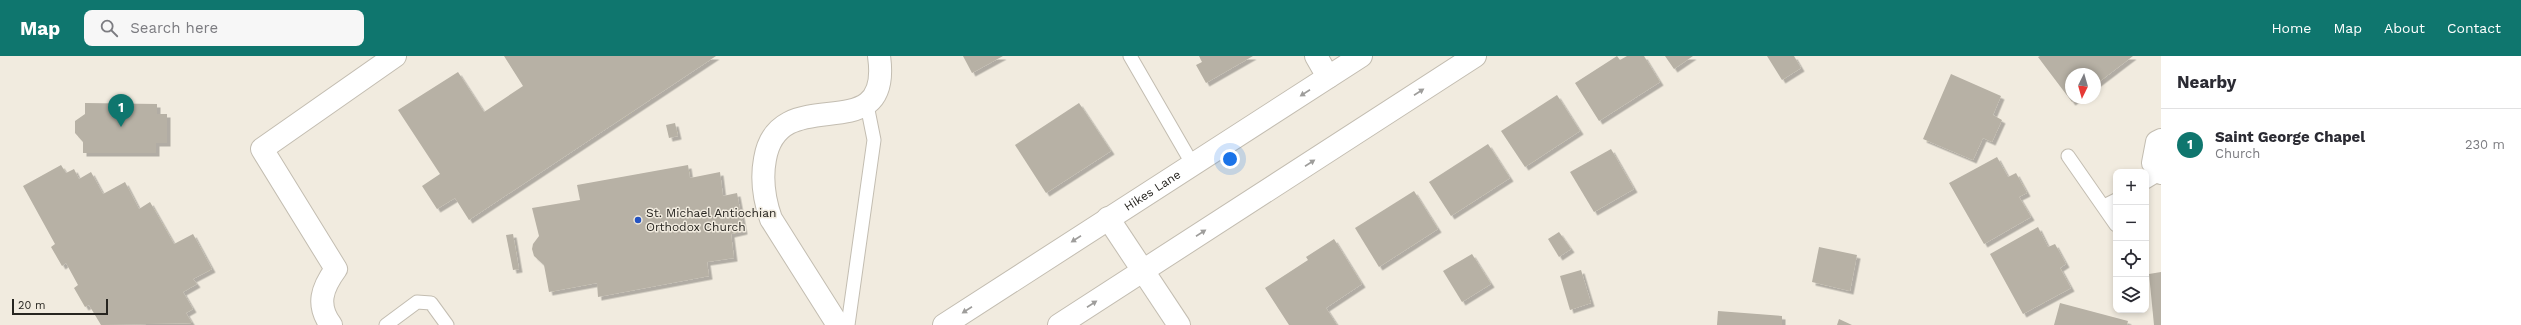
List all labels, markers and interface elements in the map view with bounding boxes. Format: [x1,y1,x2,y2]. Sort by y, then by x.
search box [84,10,364,46]
text: Map [20,17,60,40]
icon: search [98,17,120,39]
text: Search here [130,19,218,37]
text: Home [2271,20,2311,36]
text: Map [2333,20,2362,36]
text: About [2384,20,2425,36]
text: Contact [2447,20,2501,36]
north arrow [2065,68,2101,104]
text: Nearby [2177,72,2236,92]
one-way arrow [1414,88,1424,96]
one-way arrow [1299,89,1311,96]
pin: 1 [108,94,134,127]
text: Saint George Chapel [2215,128,2365,146]
text: 1 [2187,137,2193,152]
text: 230 m [2465,137,2505,152]
text: Church [2215,146,2260,161]
your location [1220,149,1240,169]
one-way arrow [1304,159,1316,166]
street label: Hikes Lane [1122,167,1183,214]
map controls [2113,169,2149,313]
button: + [2113,169,2149,205]
button: − [2113,205,2149,241]
place label: St. Michael Antiochian Orthodox Church [646,206,776,234]
marker: St. Michael Antiochian Orthodox Church [633,215,643,225]
one-way arrow [1196,229,1206,237]
one-way arrow [1070,236,1081,243]
button: locate [2113,241,2149,277]
button: layers [2113,277,2149,313]
scale bar [12,297,108,316]
text: 20 m [18,299,46,312]
one-way arrow [1087,300,1097,308]
one-way arrow [961,306,972,314]

